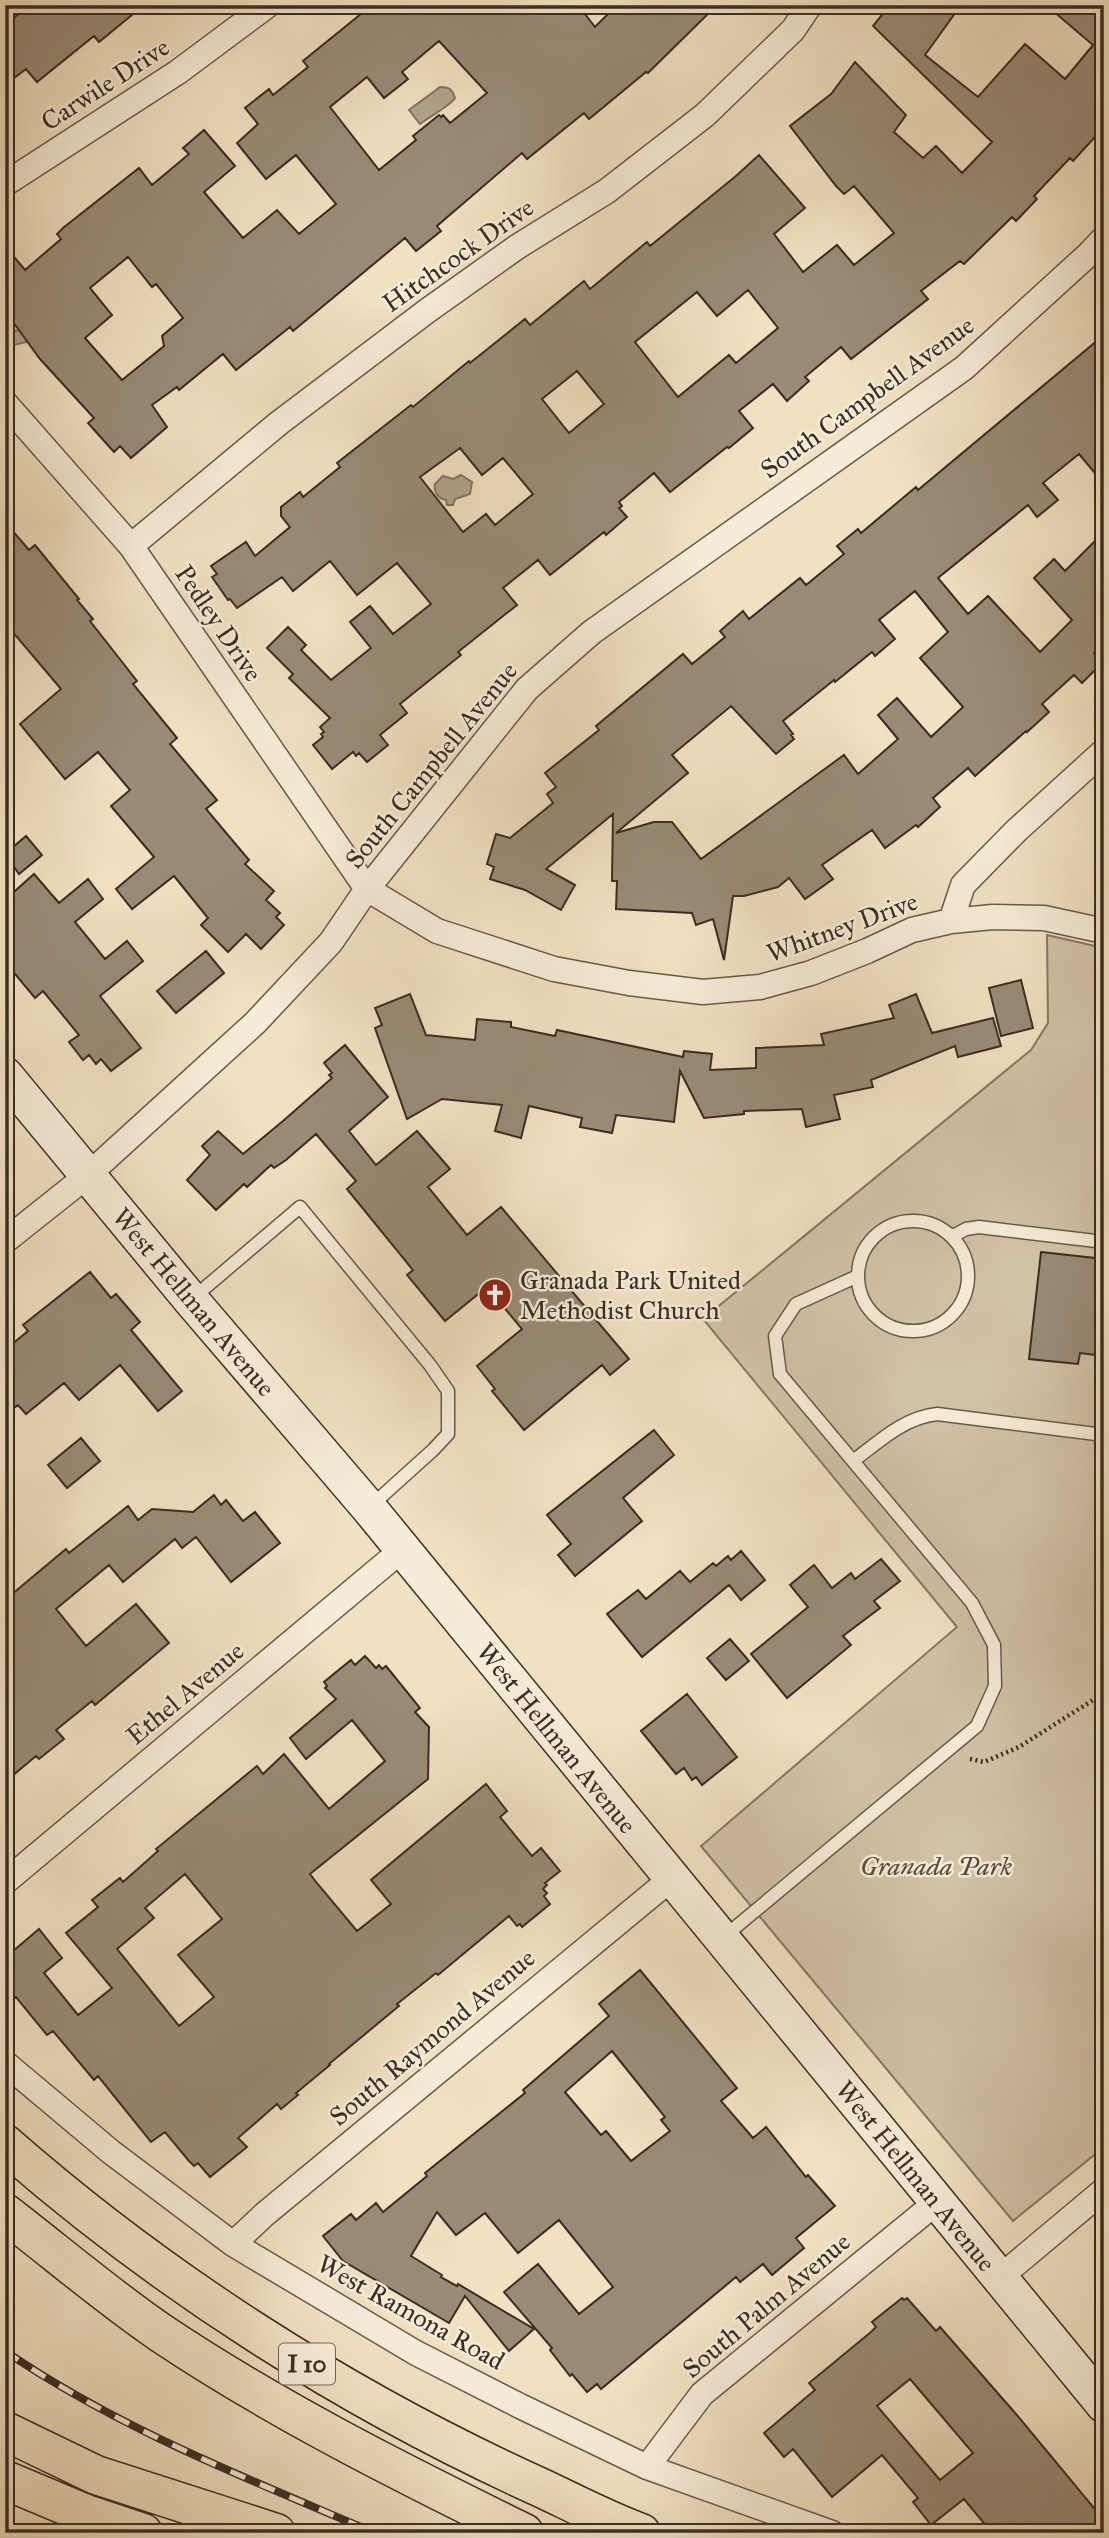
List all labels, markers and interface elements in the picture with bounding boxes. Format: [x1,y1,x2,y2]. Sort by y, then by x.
street label: Carwile Drive [35,31,175,137]
street label: Hitchcock Drive [376,191,540,319]
street label: South Campbell Avenue [754,309,980,485]
street label: Pedley Drive [168,559,270,687]
street label: South Campbell Avenue [338,655,524,875]
street label: Whitney Drive [762,885,922,969]
street label: West Hellman Avenue [106,1201,282,1403]
place label: Granada Park United Methodist Church [520,1264,741,1326]
church icon: Granada Park United Methodist Church [476,1276,514,1314]
street label: Ethel Avenue [120,1634,250,1751]
street label: West Hellman Avenue [470,1636,644,1840]
park label: Granada Park [860,1850,1013,1882]
street label: South Raymond Avenue [323,1942,541,2132]
street label: West Hellman Avenue [829,2074,1003,2278]
street label: South Palm Avenue [676,2225,857,2385]
street label: West Ramona Road [312,2247,510,2377]
road number: I 10 [279,2344,335,2384]

